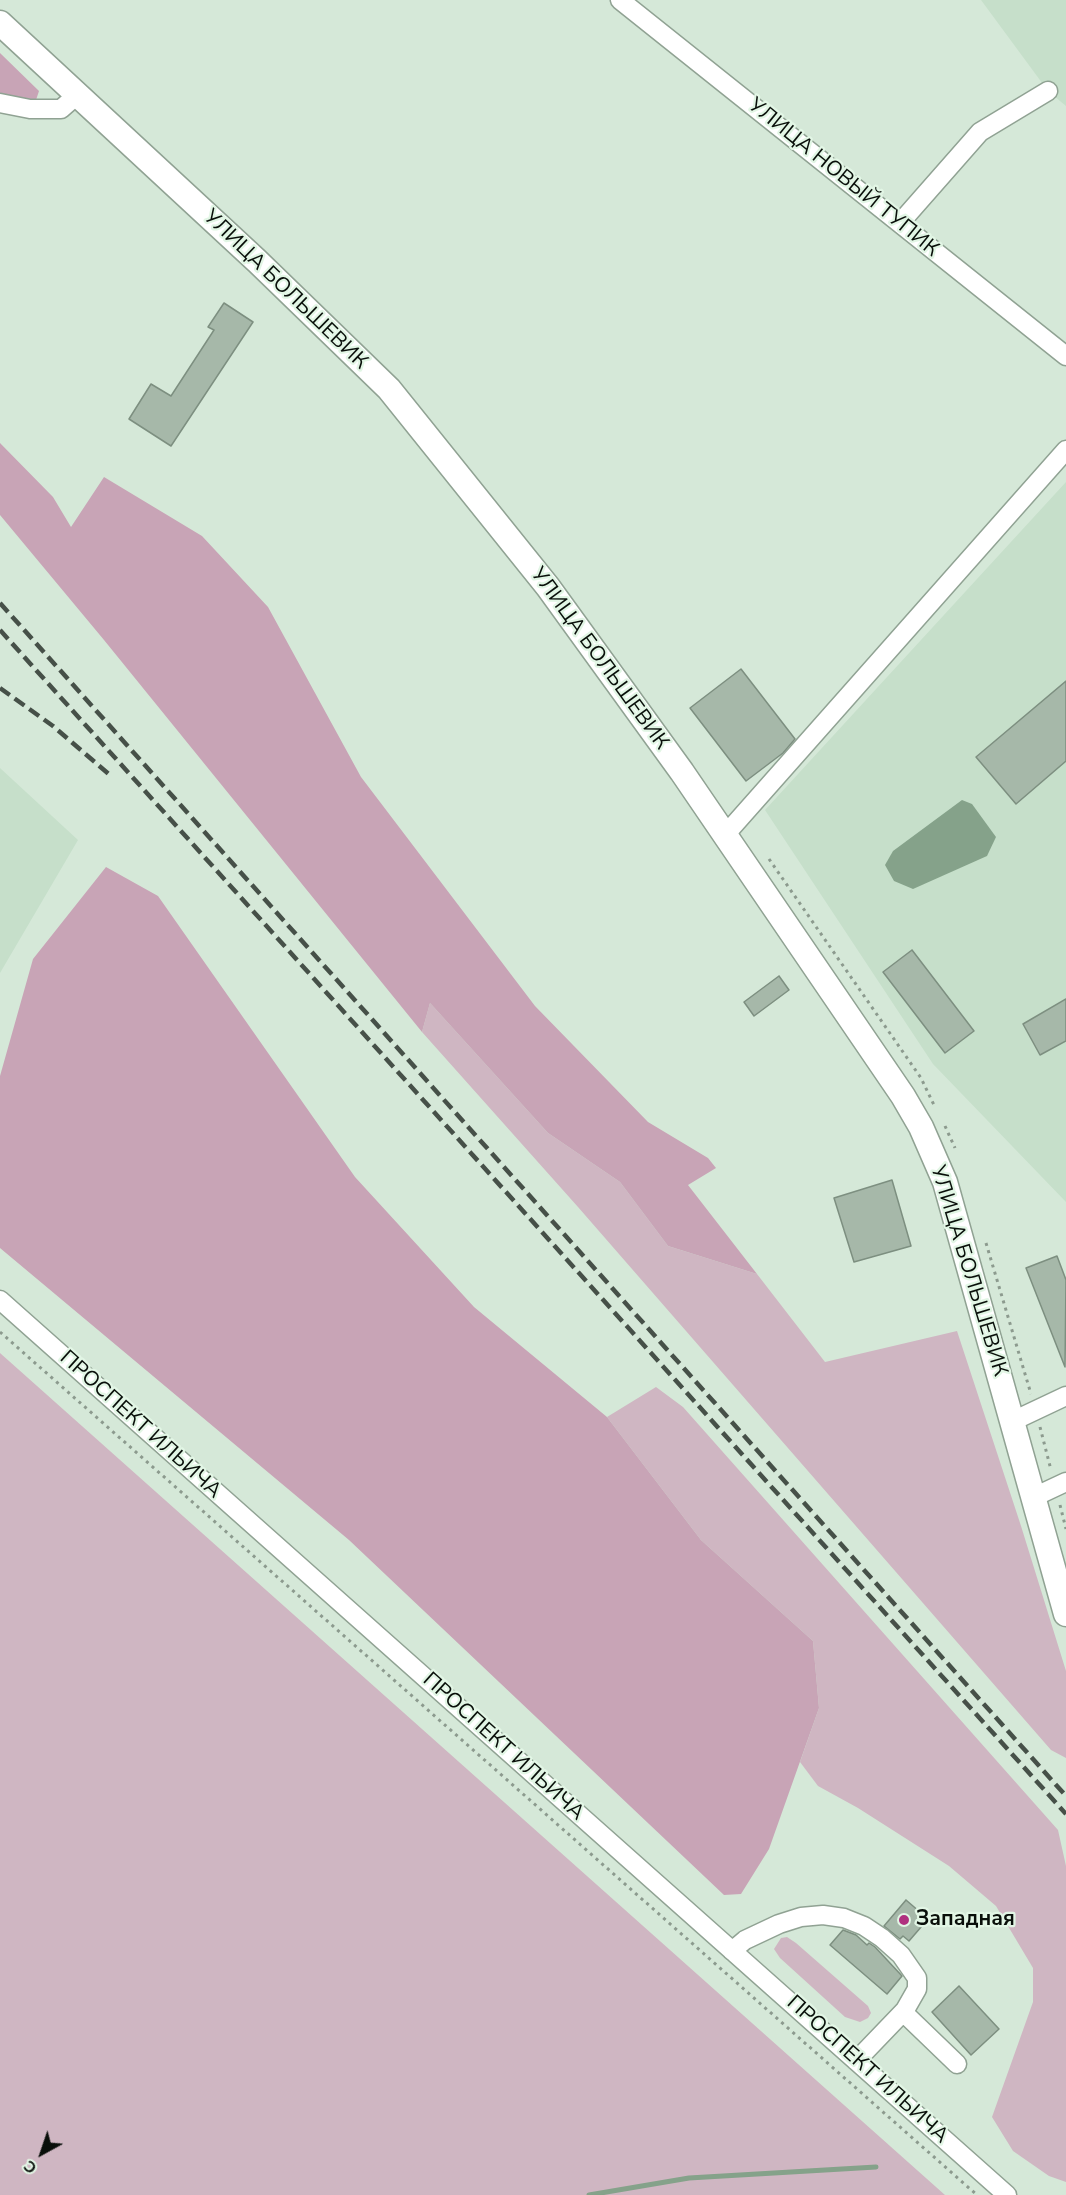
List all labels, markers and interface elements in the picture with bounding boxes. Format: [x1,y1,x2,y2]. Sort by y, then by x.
street label: УЛИЦА НОВЫЙ ТУПИК [743,93,943,263]
street label: УЛИЦА БОЛЬШЕВИК [198,205,372,375]
street label: УЛИЦА БОЛЬШЕВИК [524,563,674,755]
street label: УЛИЦА БОЛЬШЕВИК [924,1163,1012,1379]
street label: ПРОСПЕКТ ИЛЬИЧА [54,1346,226,1504]
street label: ПРОСПЕКТ ИЛЬИЧА [417,1668,589,1826]
place label: Западная [916,1907,1015,1933]
marker: Западная [897,1913,911,1927]
street label: ПРОСПЕКТ ИЛЬИЧА [781,1991,953,2149]
north arrow [12,2123,72,2183]
text: С [19,2155,42,2179]

